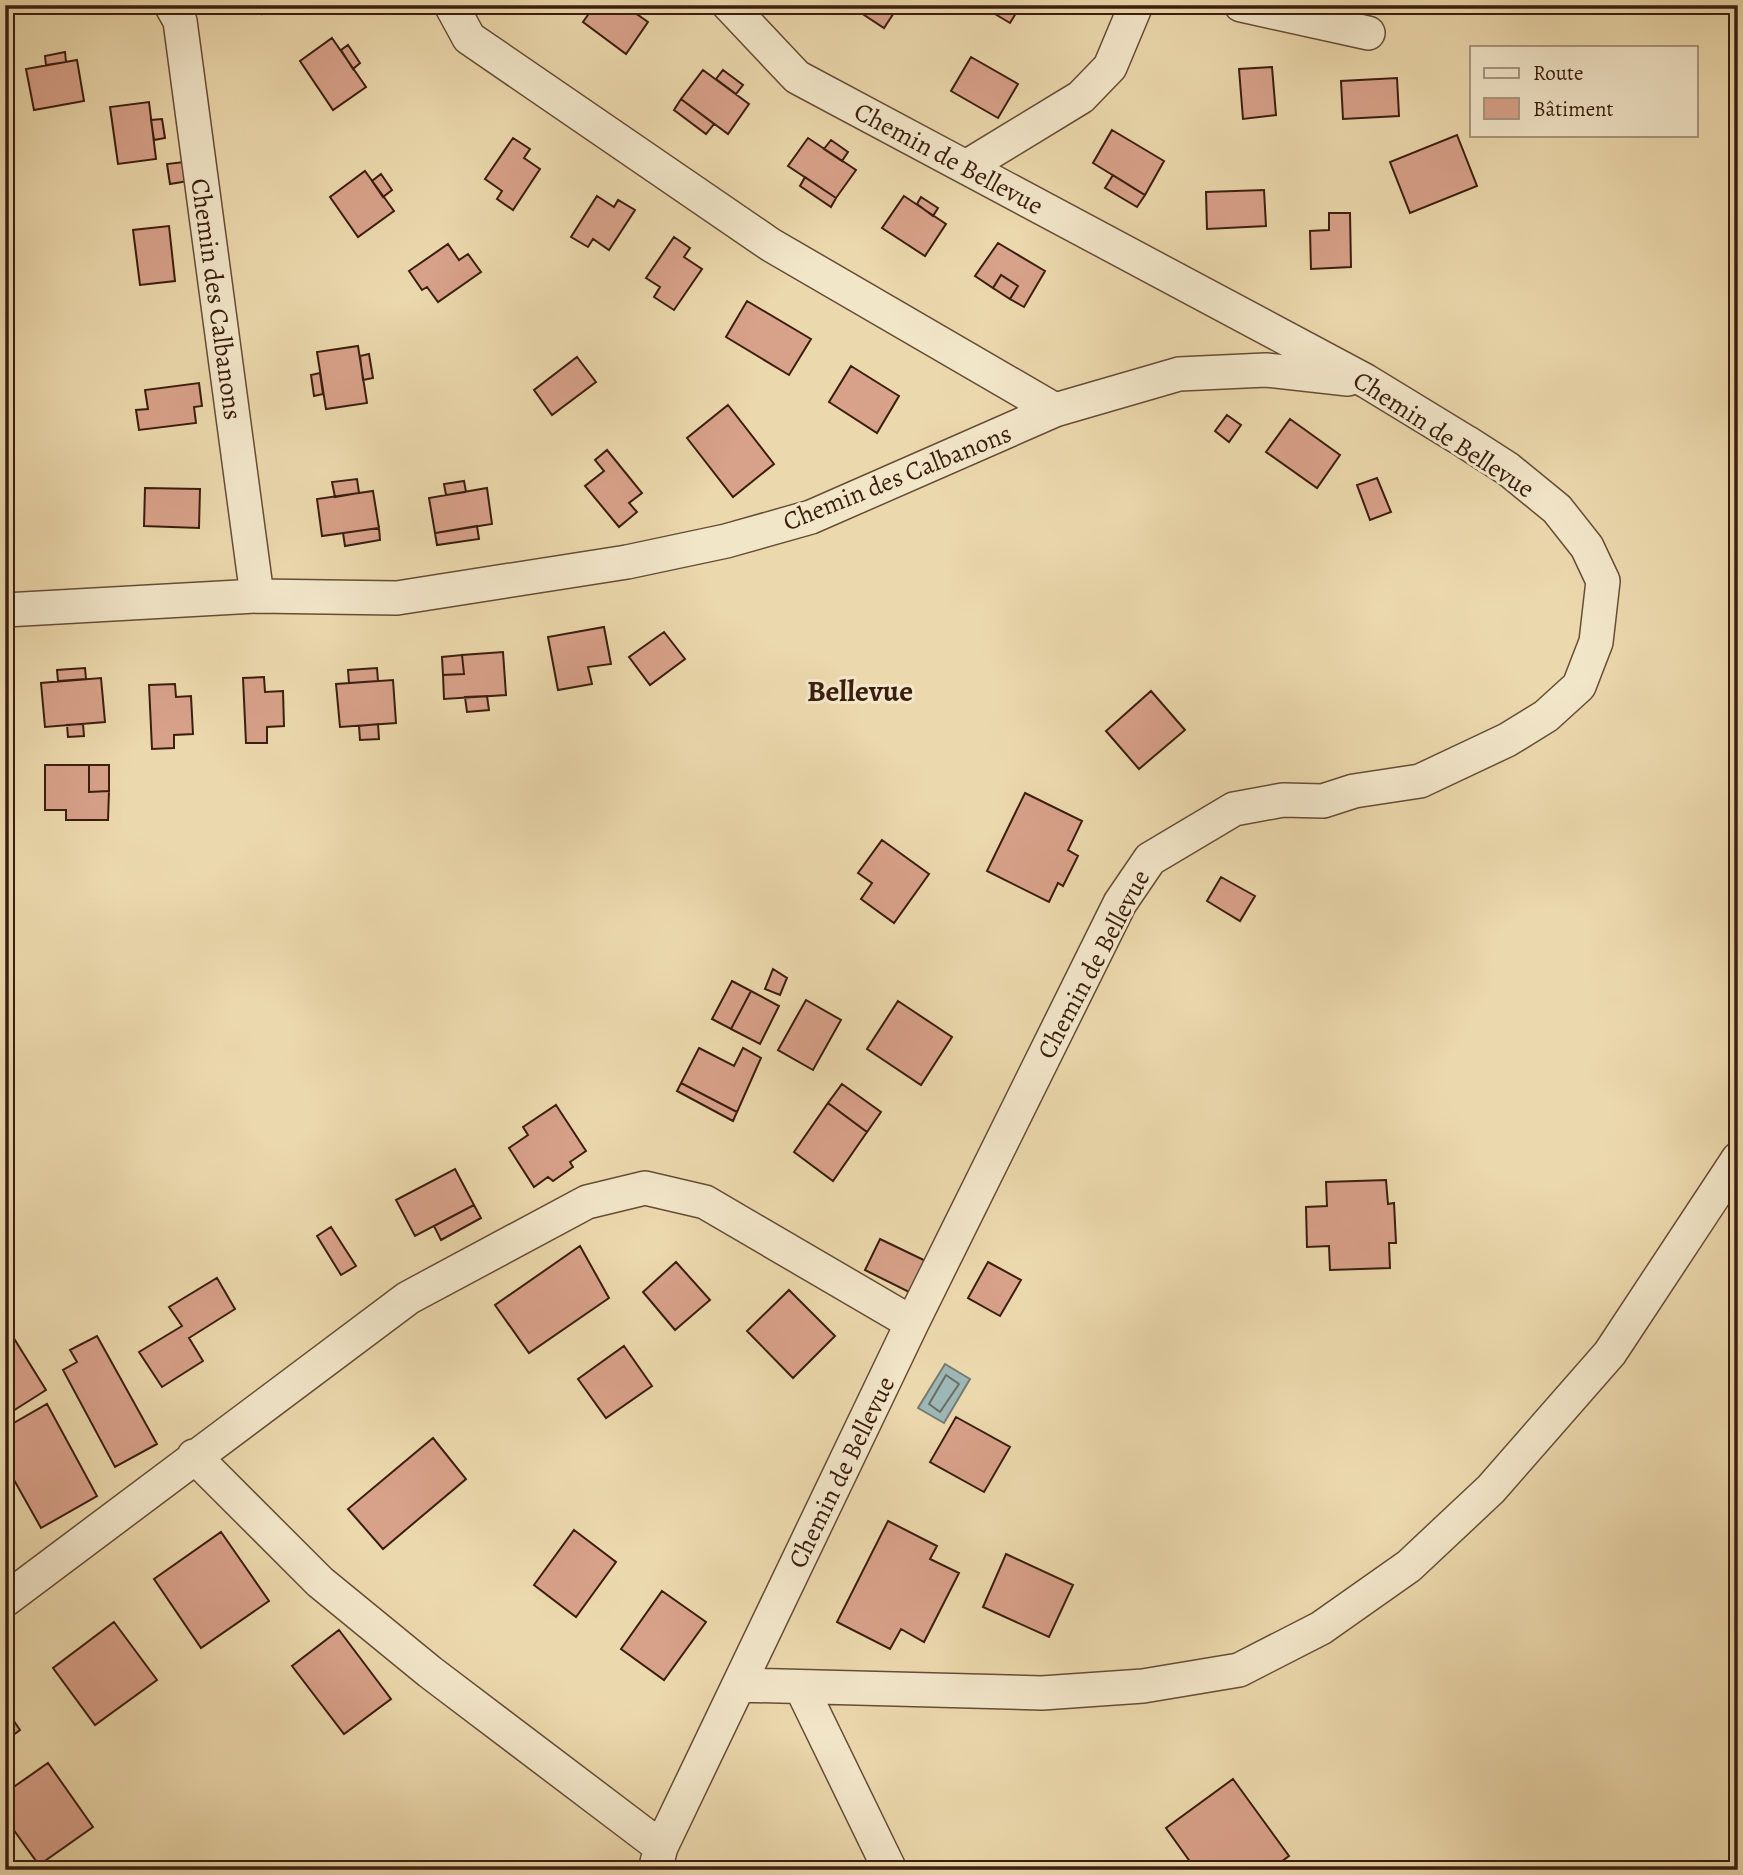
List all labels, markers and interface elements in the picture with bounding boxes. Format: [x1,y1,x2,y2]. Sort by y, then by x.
legend [1470,46,1698,136]
text: Route [1533,59,1583,87]
street label: Chemin de Bellevue [848,94,1049,223]
text: Bâtiment [1533,95,1614,123]
street label: Chemin des Calbanons [182,176,251,422]
street label: Chemin de Bellevue [1346,363,1541,506]
street label: Chemin des Calbanons [778,416,1017,539]
district label: Bellevue [807,671,913,711]
street label: Chemin de Bellevue [1029,864,1158,1065]
street label: Chemin de Bellevue [780,1370,903,1574]

